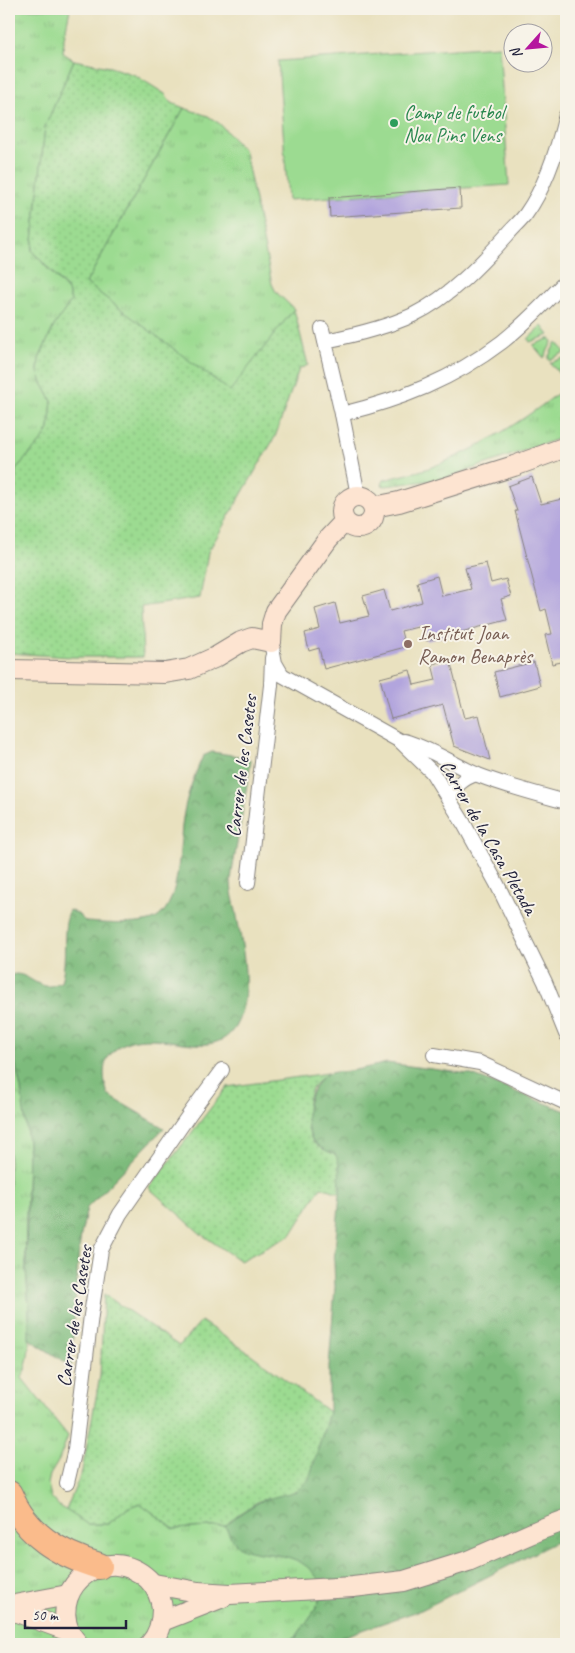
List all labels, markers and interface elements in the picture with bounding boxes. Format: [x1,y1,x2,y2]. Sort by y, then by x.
north arrow [502,22,552,72]
text: N [506,44,526,61]
place label: Camp de futbol Nou Pins Vens [404,100,508,148]
marker: Camp de futbol Nou Pins Vens [388,117,400,129]
place label: Institut Joan Ramon Benaprès [418,621,534,669]
marker: Institut Joan Ramon Benaprès [402,638,414,650]
street label: Carrer de les Casetes [220,692,263,838]
street label: Carrer de la Casa Pletada [434,755,544,921]
street label: Carrer de les Casetes [51,1242,98,1388]
scale bar [25,1598,126,1630]
text: 50 m [32,1606,59,1625]

